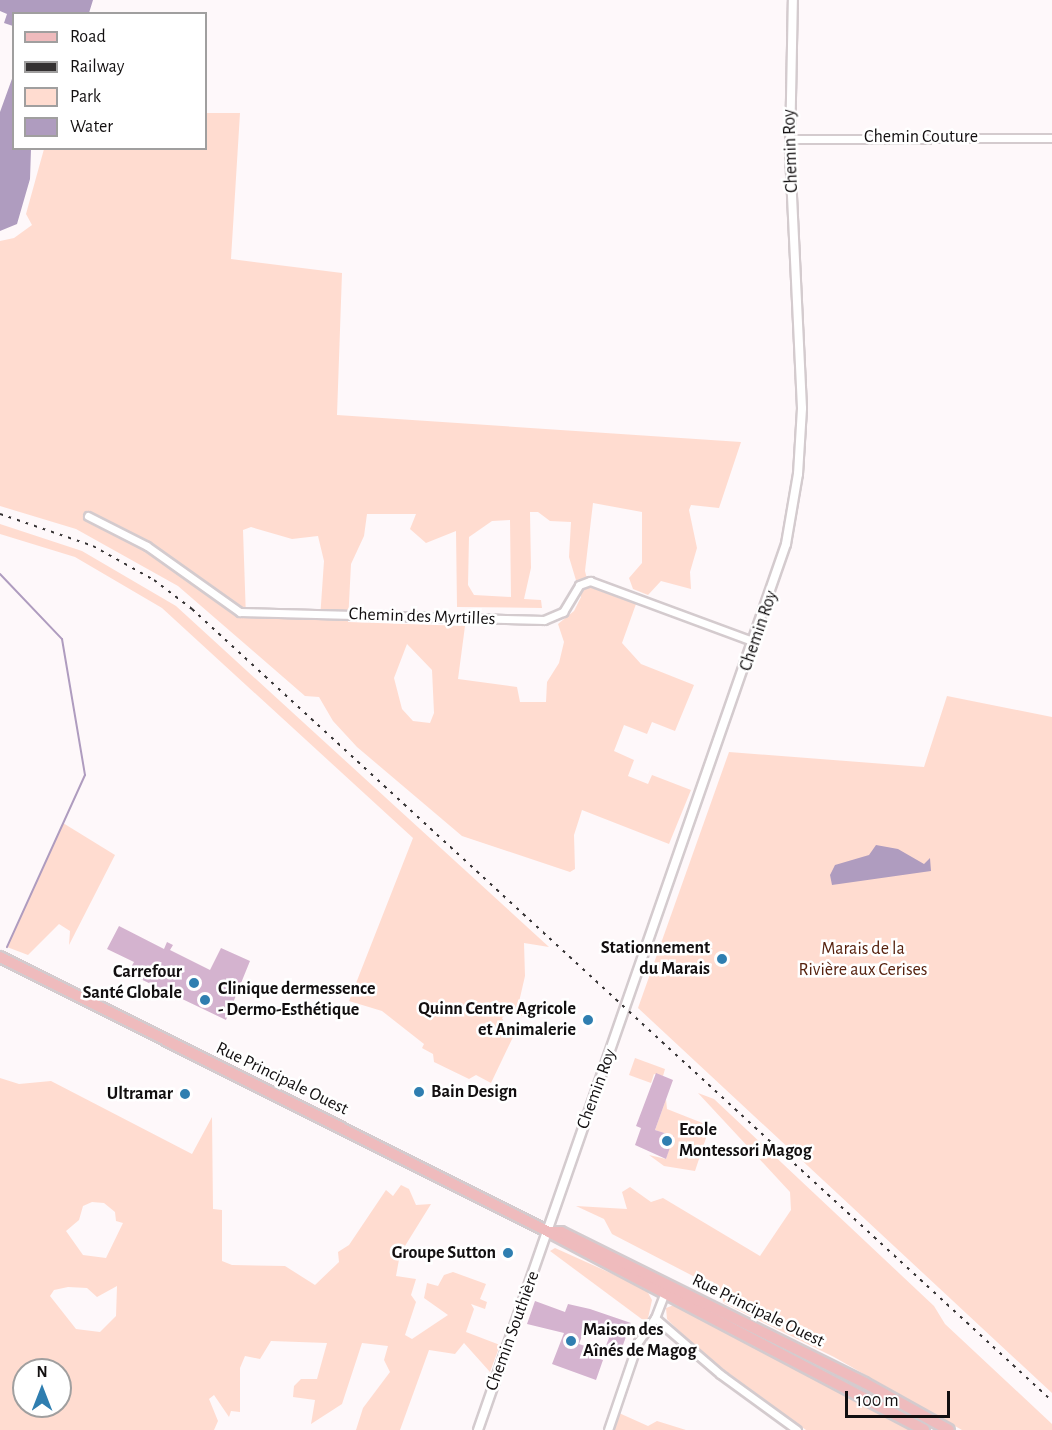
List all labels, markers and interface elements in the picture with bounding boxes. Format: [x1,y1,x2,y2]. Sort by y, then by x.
legend [12,12,207,150]
text: Road [70,28,106,46]
text: Railway [70,58,124,76]
text: Park [70,88,101,106]
street label: Chemin Roy [779,109,803,193]
text: Water [70,118,113,136]
street label: Chemin Couture [864,126,978,148]
street label: Chemin Roy [735,588,783,674]
street label: Chemin des Myrtilles [348,604,496,630]
place label: Stationnement du Marais [601,938,710,980]
park label: Marais de la Rivière aux Cerises [798,939,928,982]
marker: Stationnement du Marais [715,952,729,966]
place label: Carrefour Santé Globale [83,962,182,1004]
marker: Carrefour Santé Globale [187,976,201,990]
place label: Clinique dermessence - Dermo-Esthétique [218,979,375,1022]
marker: Clinique dermessence - Dermo-Esthétique [196,991,214,1009]
place label: Quinn Centre Agricole et Animalerie [418,999,576,1042]
marker: Quinn Centre Agricole et Animalerie [581,1013,595,1027]
street label: Rue Principale Ouest [212,1038,352,1120]
street label: Chemin Roy [573,1046,621,1132]
place label: Bain Design [431,1081,517,1103]
place label: Ultramar [107,1083,173,1105]
marker: Bain Design [412,1085,426,1099]
marker: Ultramar [178,1087,192,1101]
place label: Ecole Montessori Magog [679,1120,812,1162]
marker: Ecole Montessori Magog [660,1134,674,1148]
place label: Groupe Sutton [392,1242,496,1264]
marker: Groupe Sutton [501,1246,515,1260]
street label: Chemin Southière [481,1268,545,1394]
street label: Rue Principale Ouest [688,1270,828,1352]
place label: Maison des Aînés de Magog [583,1320,696,1362]
marker: Maison des Aînés de Magog [564,1334,578,1348]
north arrow [12,1358,72,1418]
text: N [36,1364,48,1380]
scale bar [848,1379,953,1417]
text: 100 m [856,1392,899,1410]

